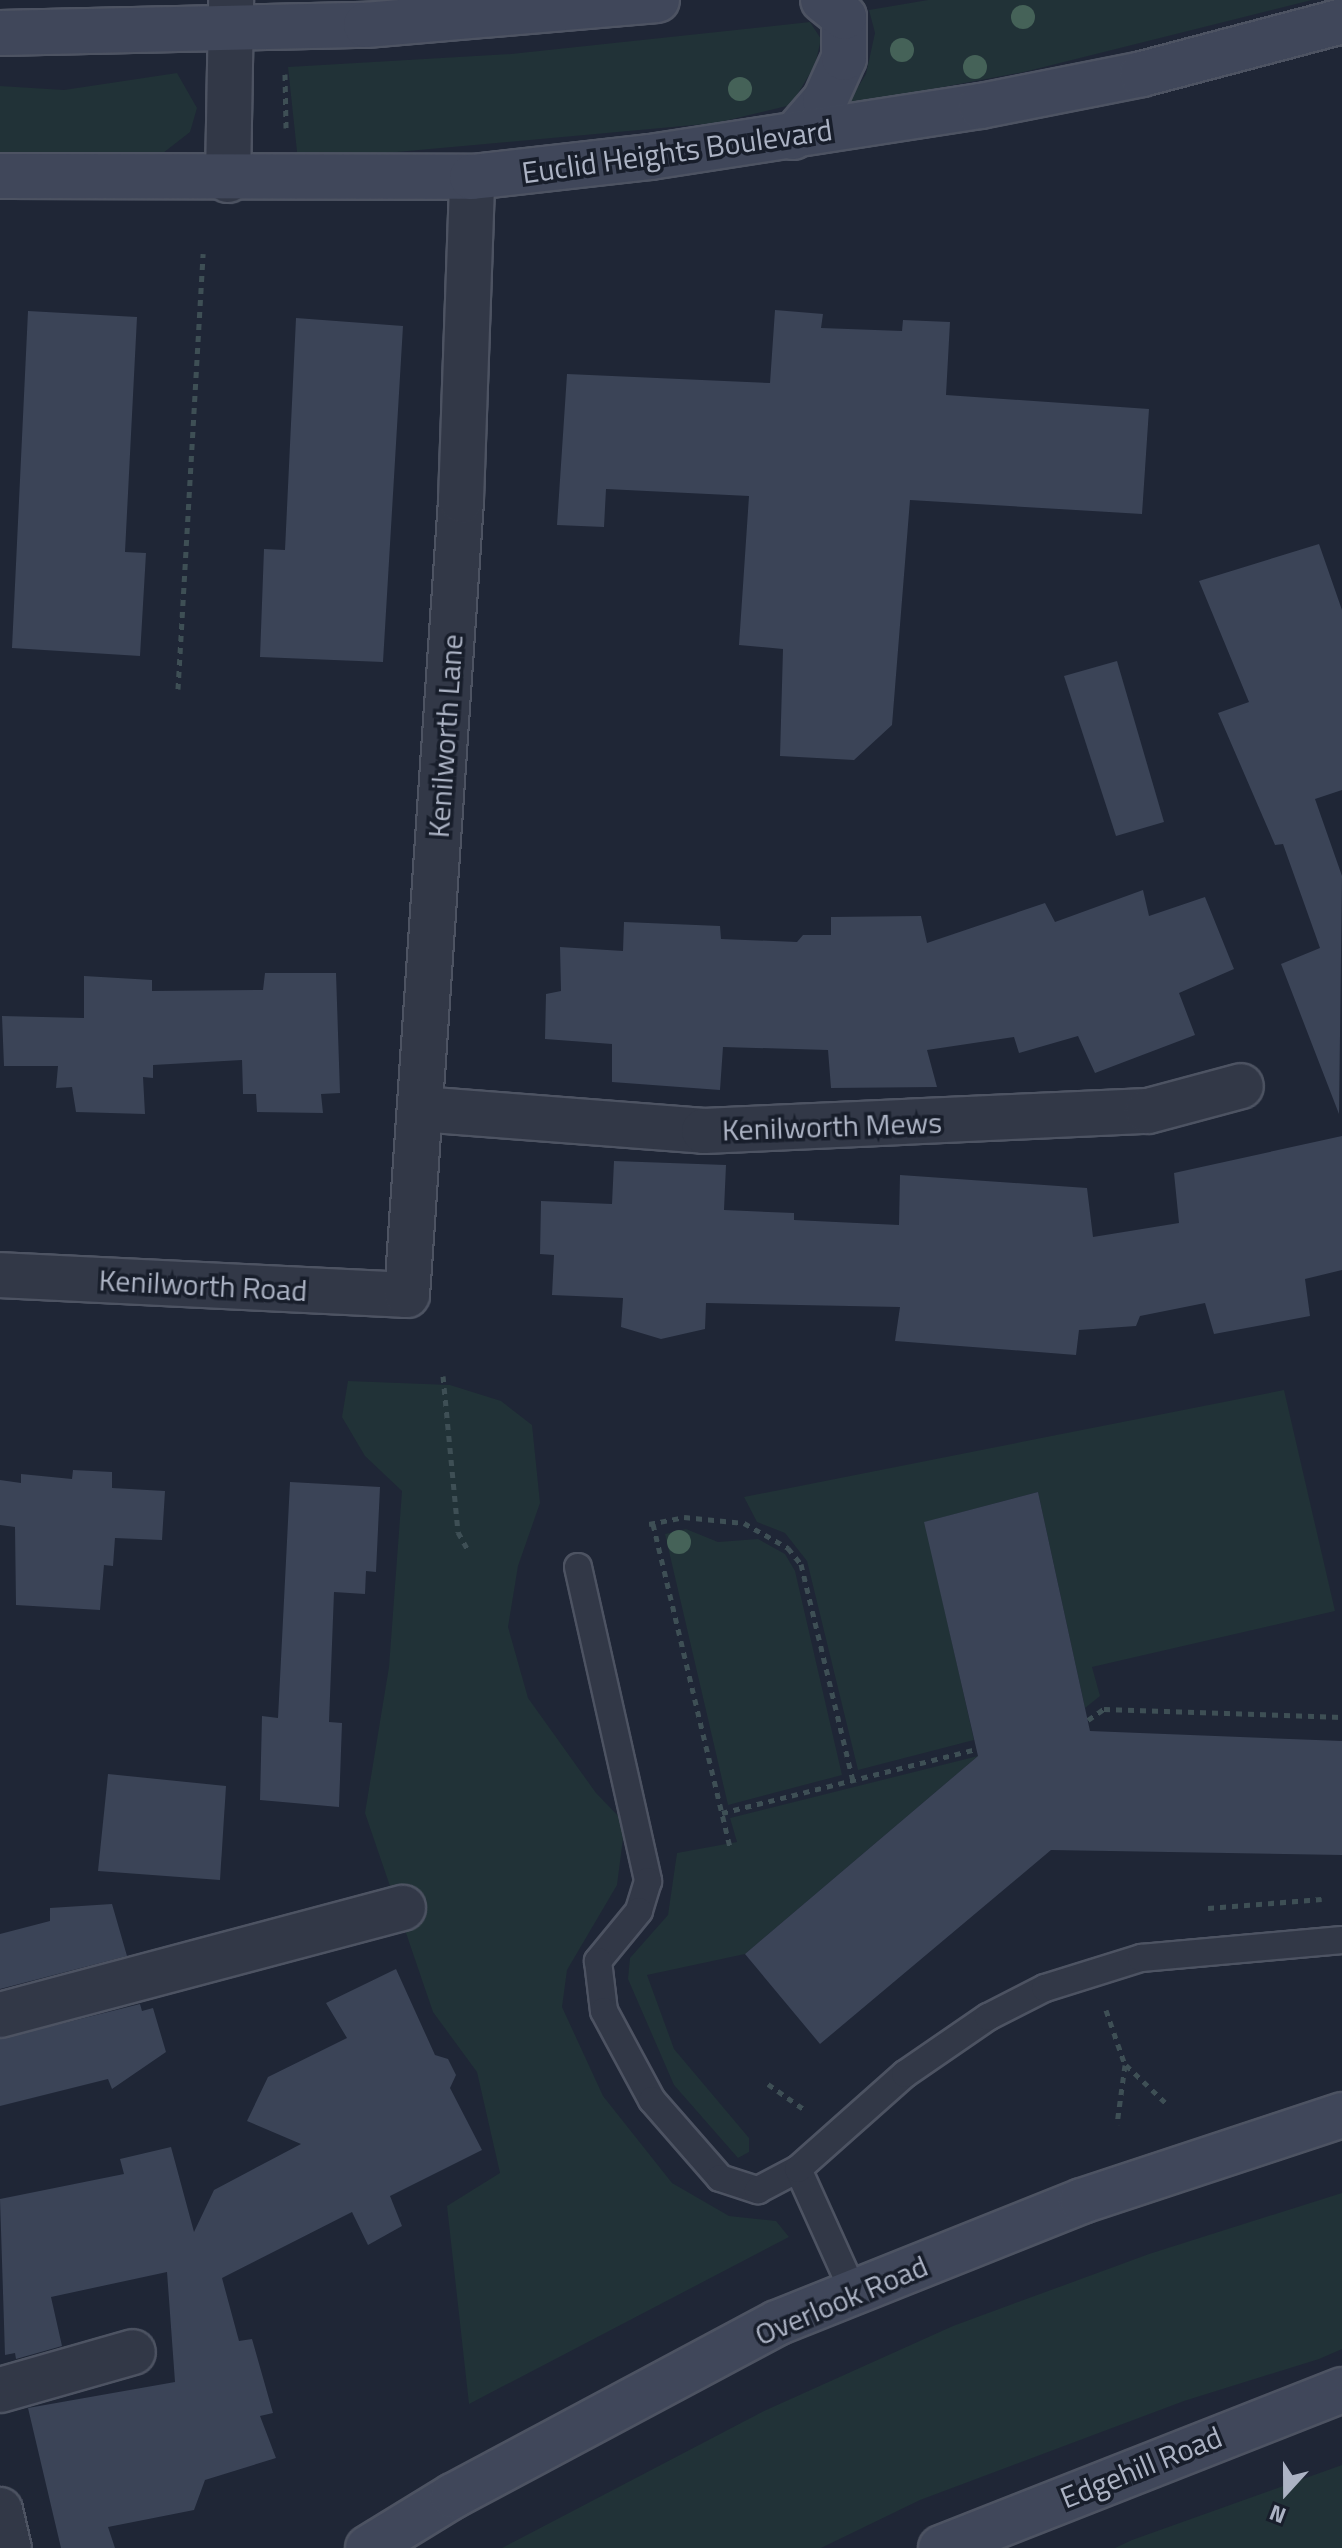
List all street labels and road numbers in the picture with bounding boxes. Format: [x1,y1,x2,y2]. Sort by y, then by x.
street label: Euclid Heights Boulevard [520,111,834,191]
street label: Kenilworth Lane [420,633,470,839]
street label: Kenilworth Mews [721,1104,943,1148]
street label: Kenilworth Road [98,1262,308,1308]
street label: Overlook Road [749,2247,933,2353]
street label: Edgehill Road [1055,2418,1227,2516]

